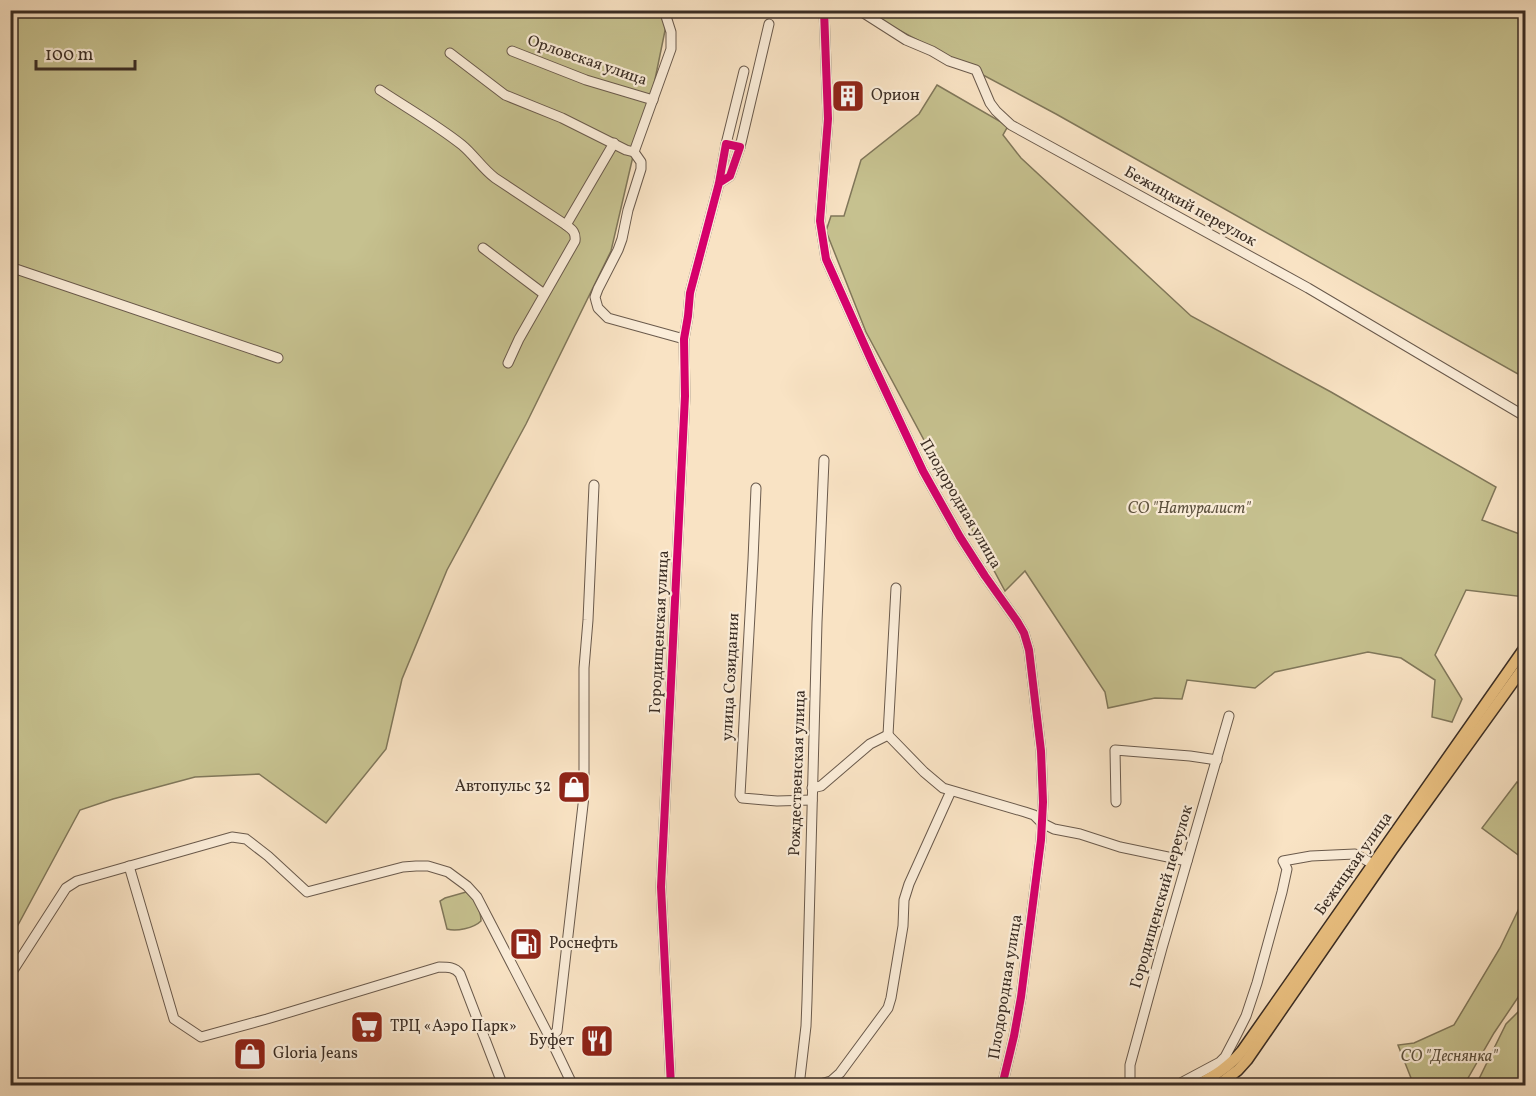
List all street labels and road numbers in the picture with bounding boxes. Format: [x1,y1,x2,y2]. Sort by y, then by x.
street label: Орловская улица [524,30,650,92]
street label: Бежицкий переулок [1120,161,1261,253]
street label: Плодородная улица [914,435,1006,573]
street label: Городищенская улица [645,550,675,714]
street label: улица Созидания [717,612,745,742]
street label: Рождественская улица [784,689,812,857]
street label: Городищенский переулок [1125,802,1199,991]
street label: Бежицкая улица [1310,808,1398,920]
street label: Плодородная улица [984,913,1028,1061]

